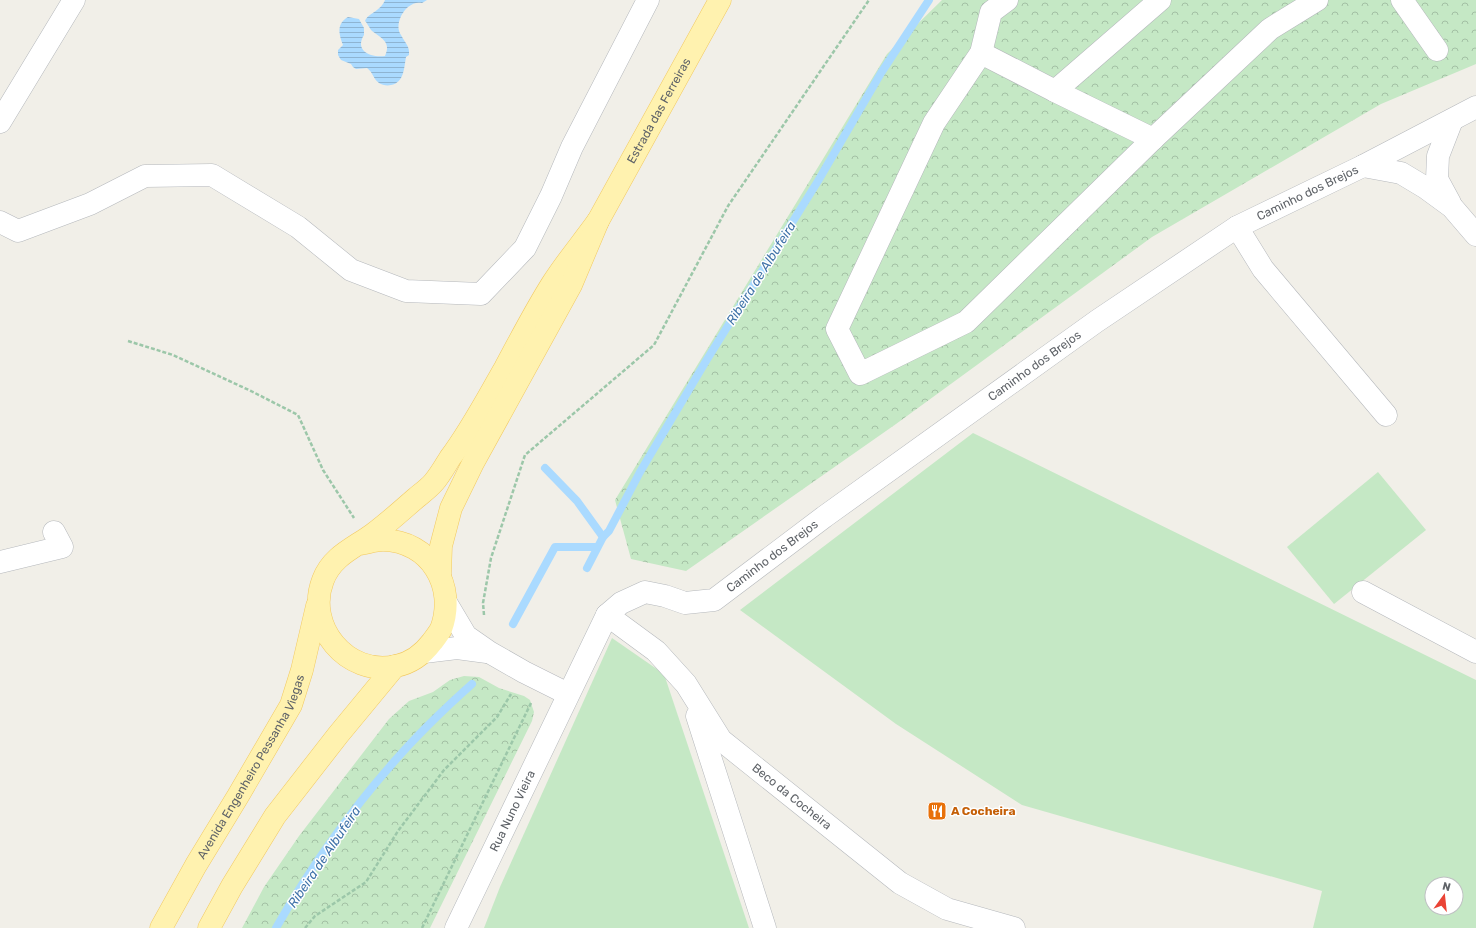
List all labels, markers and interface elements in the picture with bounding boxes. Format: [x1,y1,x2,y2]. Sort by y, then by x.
street label: Estrada das Ferreiras [624,56,694,166]
street label: Caminho dos Brejos [1255,162,1361,223]
water label: Ribeira de Albufeira [723,218,799,327]
street label: Caminho dos Brejos [985,328,1084,404]
street label: Caminho dos Brejos [724,517,821,595]
street label: Avenida Engenheiro Pessanha Viegas [194,673,307,862]
street label: Beco da Cocheira [749,761,834,832]
street label: Rua Nuno Vieira [487,768,538,854]
restaurant icon: A Cocheira [926,800,948,822]
water label: Ribeira de Albufeira [285,803,364,911]
place label: A Cocheira [951,804,1015,818]
north arrow [1424,876,1464,916]
text: N [1441,880,1452,894]

